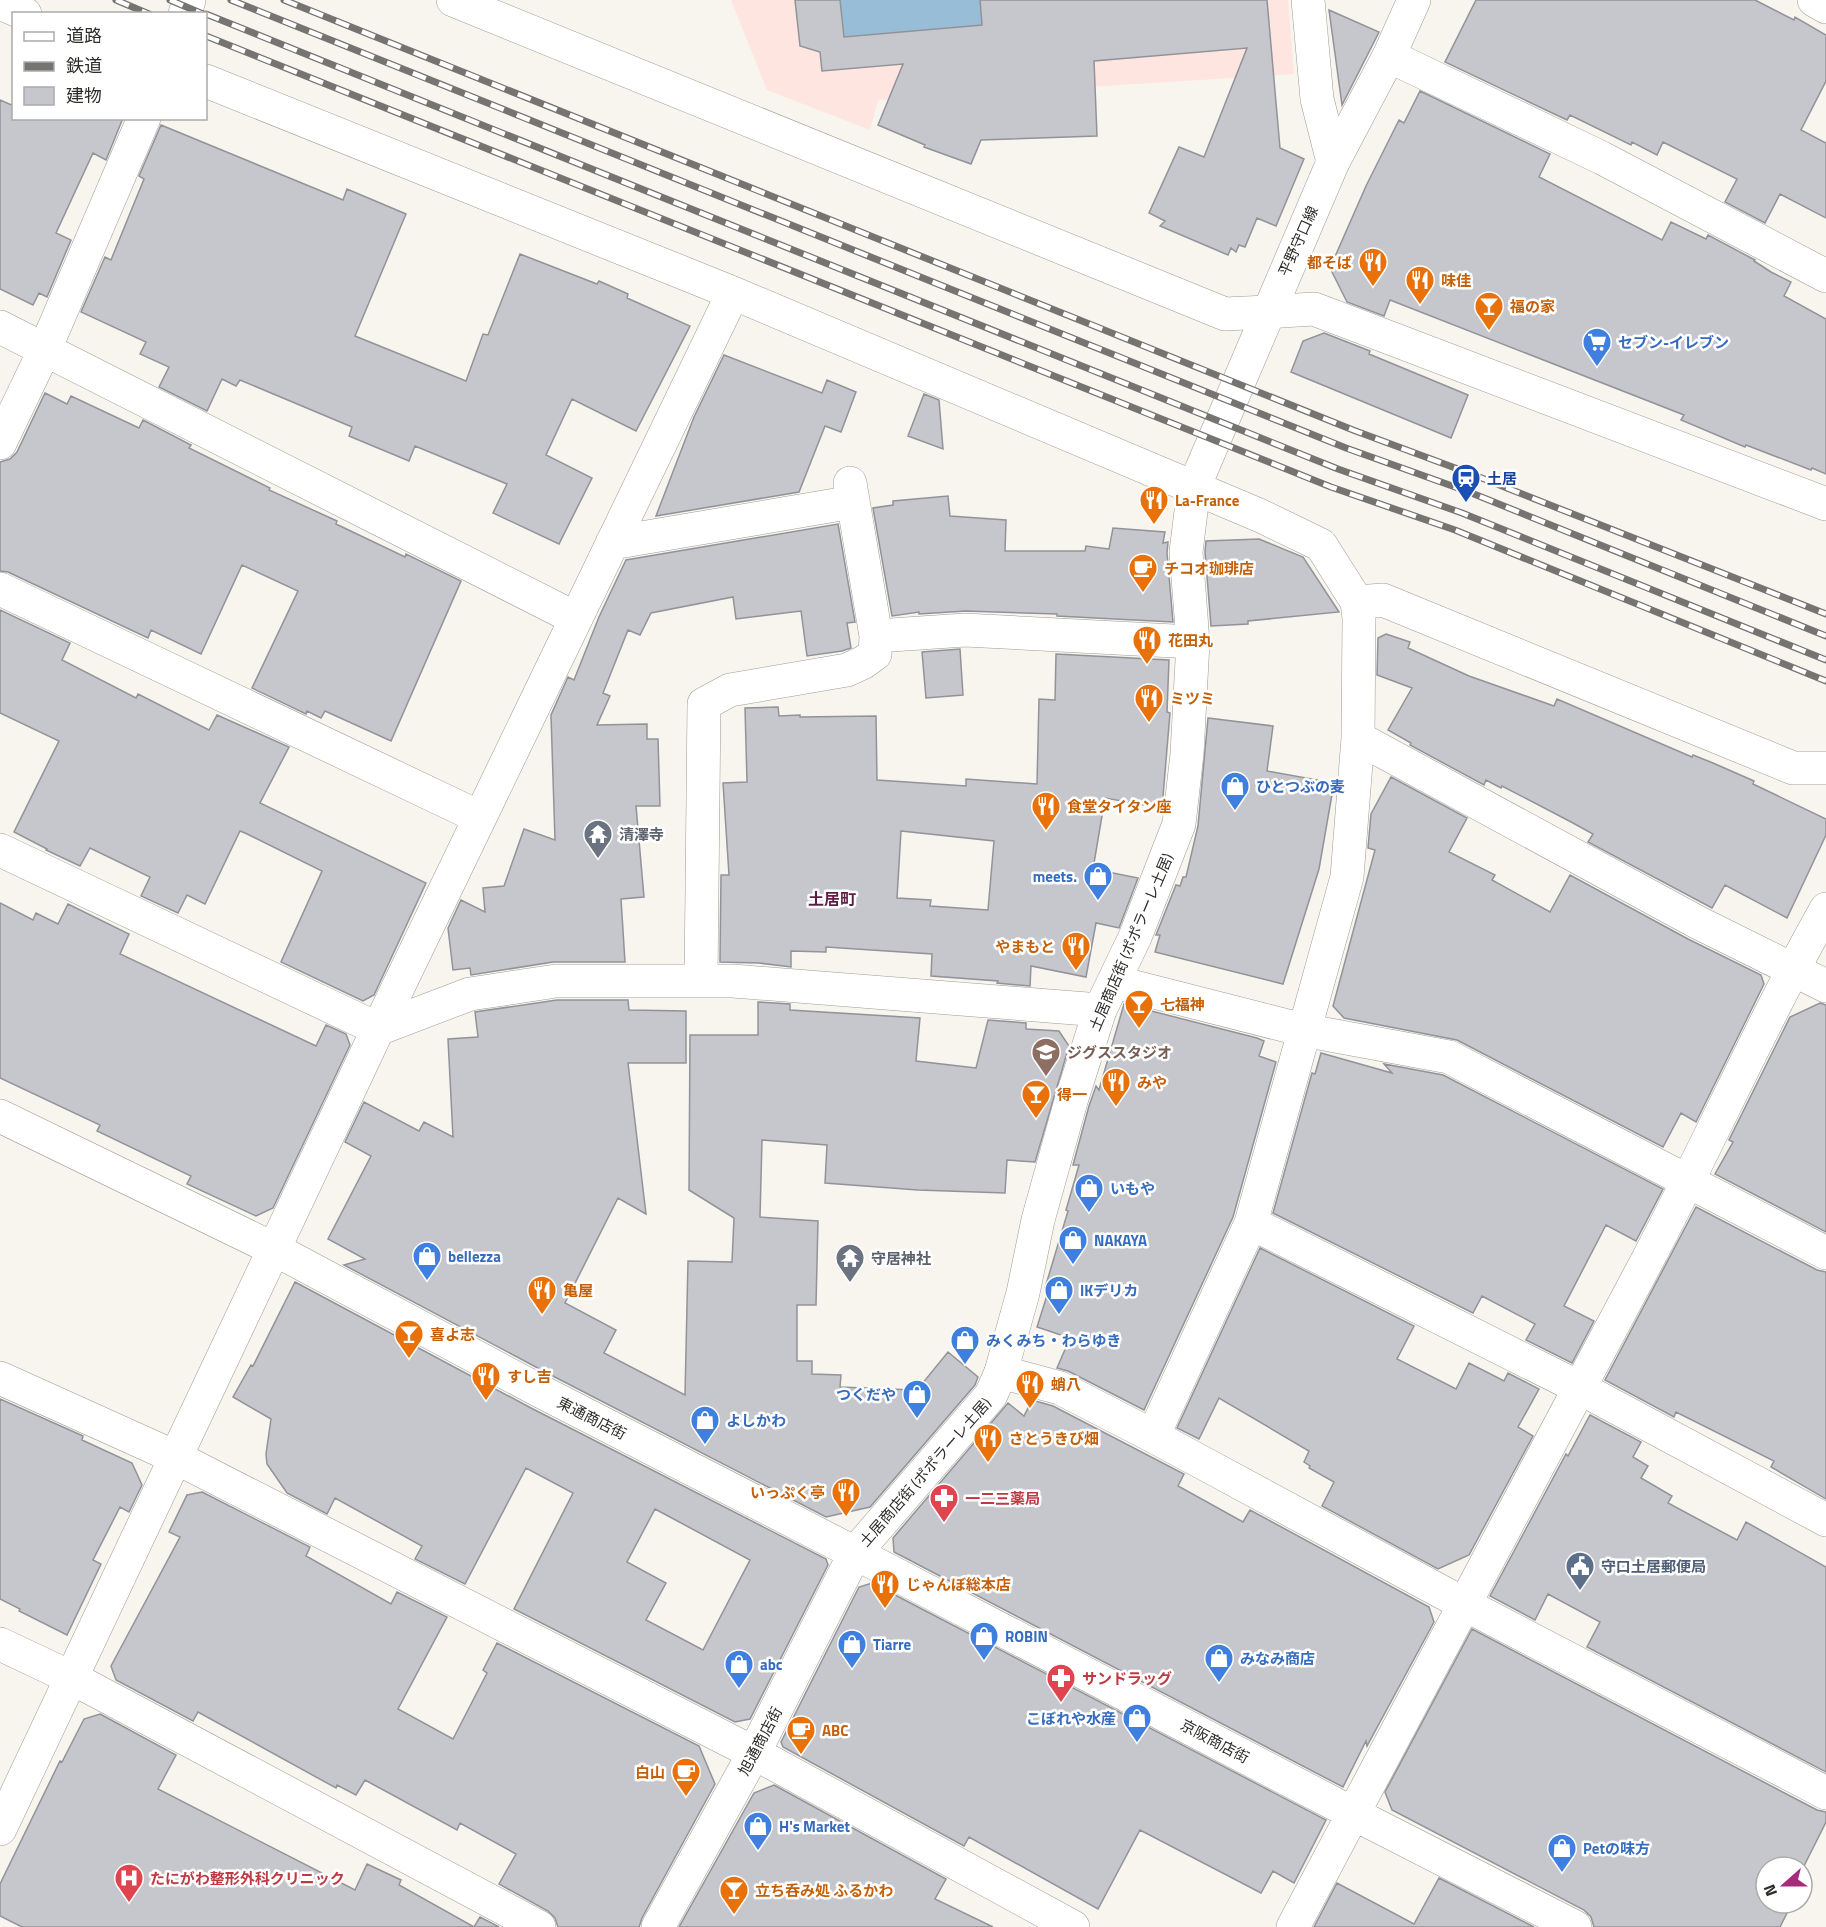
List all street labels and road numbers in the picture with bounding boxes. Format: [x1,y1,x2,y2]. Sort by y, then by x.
street label: 平野守口線 [1272,202,1324,280]
street label: 土居商店街 (ポポラーレ土居) [1083,849,1179,1035]
street label: 東通商店街 [553,1391,631,1445]
street label: 土居商店街 (ポポラーレ土居) [854,1392,996,1552]
street label: 旭通商店街 [732,1702,788,1780]
street label: 京阪商店街 [1176,1713,1254,1769]

